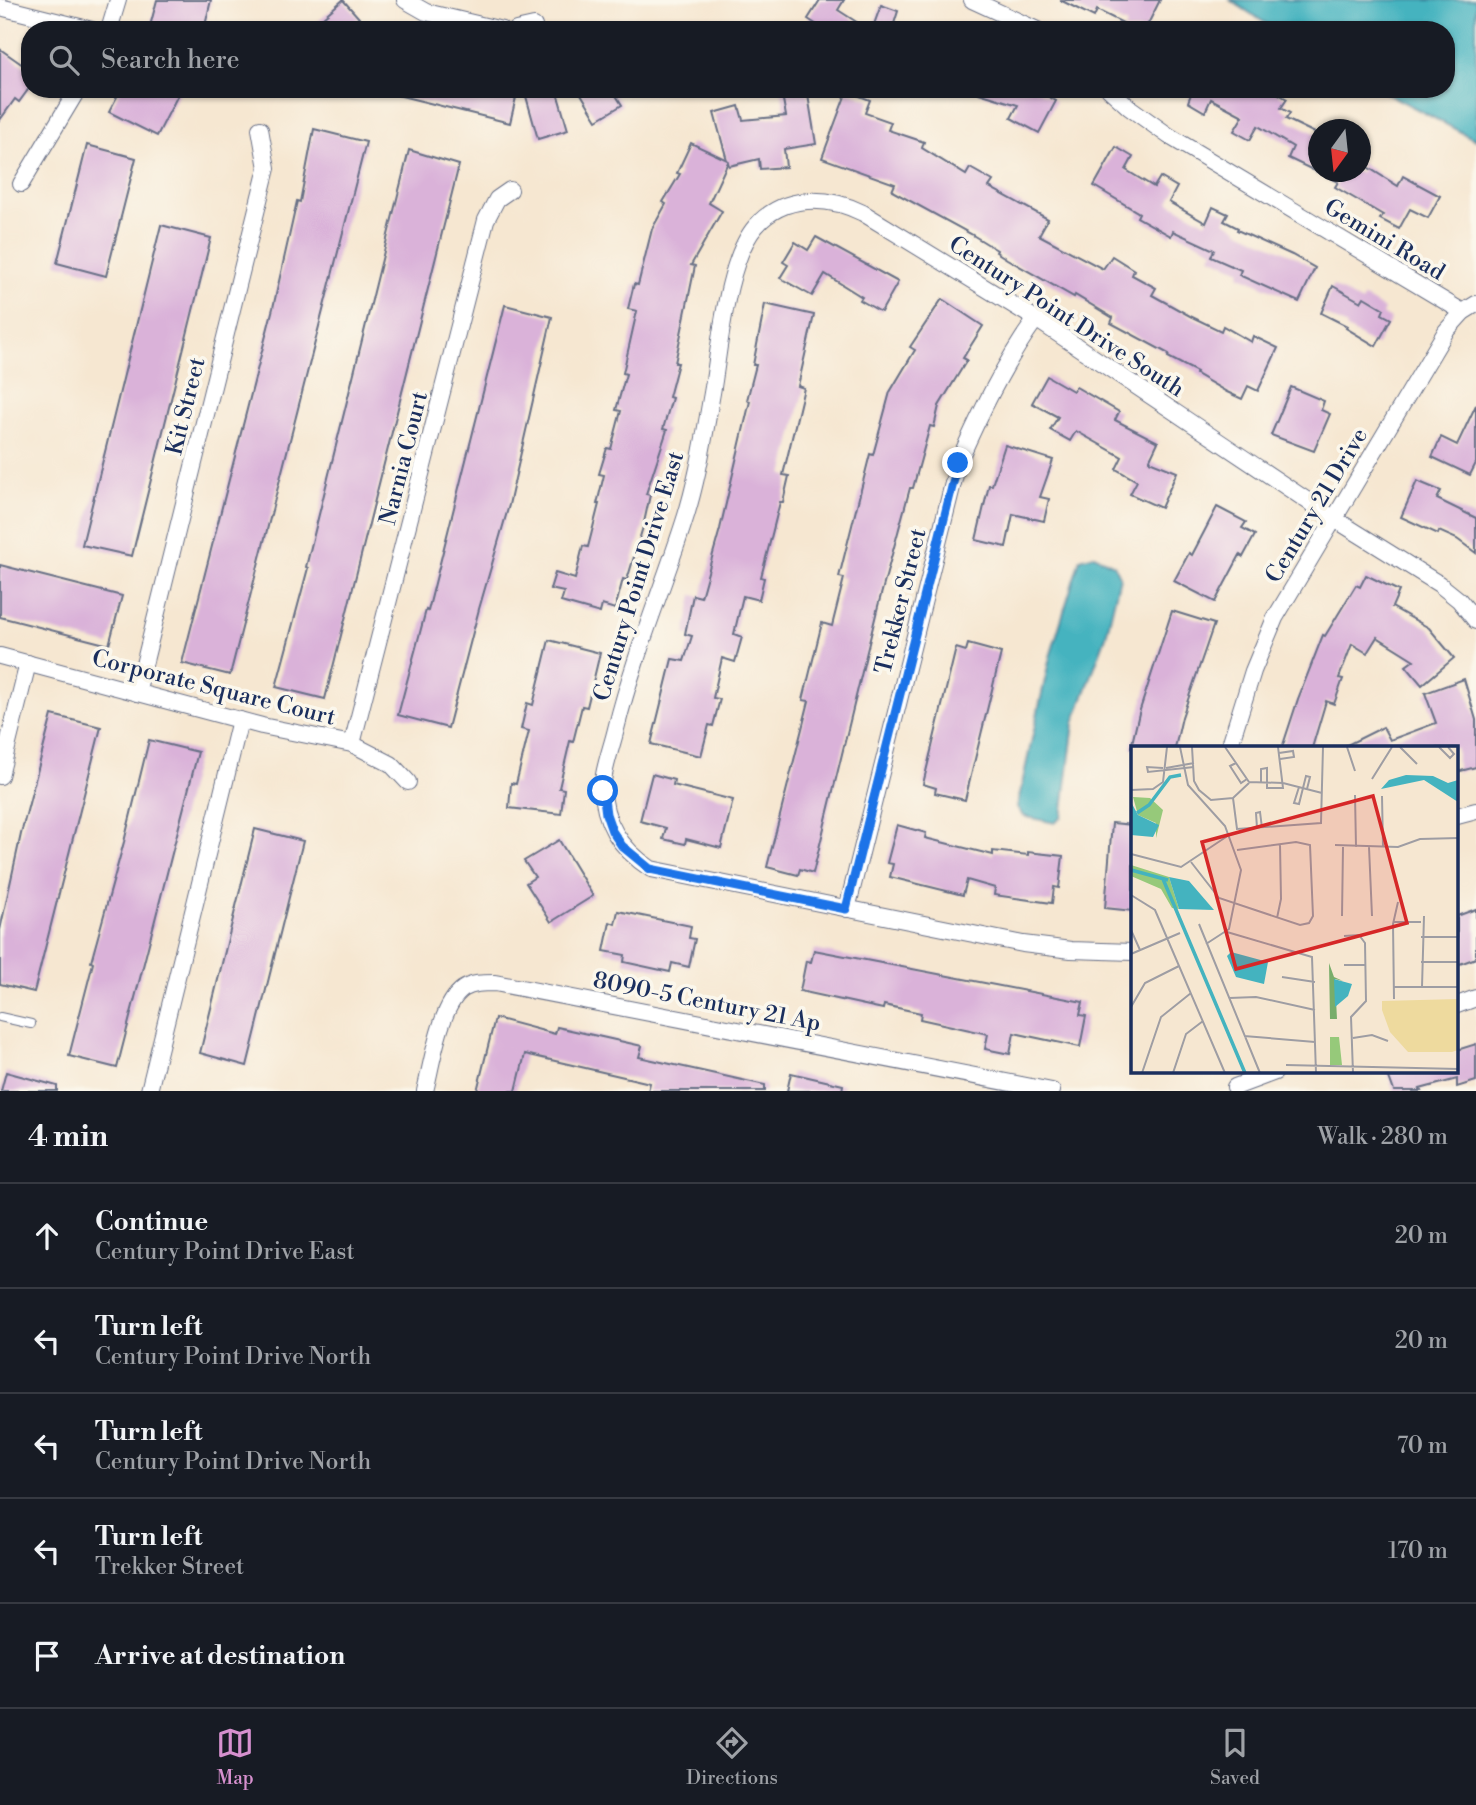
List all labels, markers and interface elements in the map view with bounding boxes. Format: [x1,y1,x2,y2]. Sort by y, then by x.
search box [21,21,1455,98]
icon: search [45,41,83,79]
text: Search here [101,44,240,76]
north arrow [1308,119,1371,182]
street label: Gemini Road [1319,193,1450,287]
street label: Century Point Drive South [944,230,1190,404]
street label: Kit Street [160,355,212,458]
street label: Narnia Court [374,388,434,528]
street label: Century 21 Drive [1260,423,1374,588]
route end [942,447,973,478]
street label: Century Point Drive East [588,448,690,704]
street label: Trekker Street [869,525,933,677]
street label: Corporate Square Court [89,644,339,732]
inset map [1131,746,1458,1073]
route start [587,775,618,806]
street label: 8090-5 Century 21 Ap [591,966,823,1038]
text: 4 min [28,1118,108,1156]
text: Walk · 280 m [1318,1123,1448,1151]
text: Continue [95,1206,208,1238]
icon: ahead [28,1217,66,1255]
text: 20 m [1395,1222,1448,1250]
text: Century Point Drive East [95,1238,355,1266]
text: Turn left [95,1311,203,1343]
icon: left [28,1322,66,1360]
text: 20 m [1395,1327,1448,1355]
text: Century Point Drive North [95,1343,371,1371]
text: Turn left [95,1416,203,1448]
icon: left [28,1427,66,1465]
text: 70 m [1397,1432,1448,1460]
text: Century Point Drive North [95,1448,371,1476]
text: Turn left [95,1521,203,1553]
icon: left [28,1532,66,1570]
text: 170 m [1388,1537,1448,1565]
text: Trekker Street [95,1553,244,1581]
icon: arrive [28,1637,66,1675]
text: Arrive at destination [95,1640,345,1672]
tab: Map [216,1724,254,1790]
tab: Directions [686,1724,778,1790]
tab: Saved [1210,1724,1260,1790]

